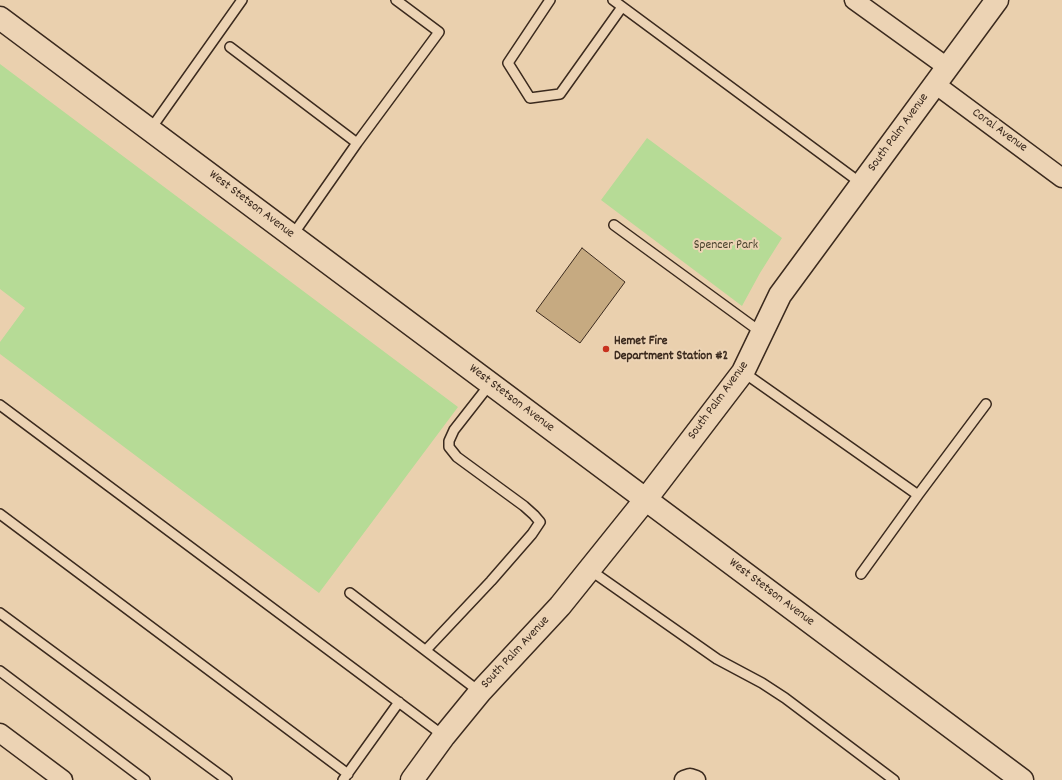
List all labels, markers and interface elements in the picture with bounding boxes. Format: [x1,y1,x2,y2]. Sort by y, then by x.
street label: South Palm Avenue [865,91,933,175]
street label: Coral Avenue [968,106,1030,156]
street label: West Stetson Avenue [205,168,297,242]
park label: Spencer Park [694,238,758,254]
place label: Hemet Fire Department Station #2 [614,334,728,365]
marker: Hemet Fire Department Station #2 [601,344,611,354]
street label: South Palm Avenue [685,359,753,443]
street label: West Stetson Avenue [465,362,557,436]
street label: West Stetson Avenue [725,556,817,630]
street label: South Palm Avenue [478,614,554,692]

